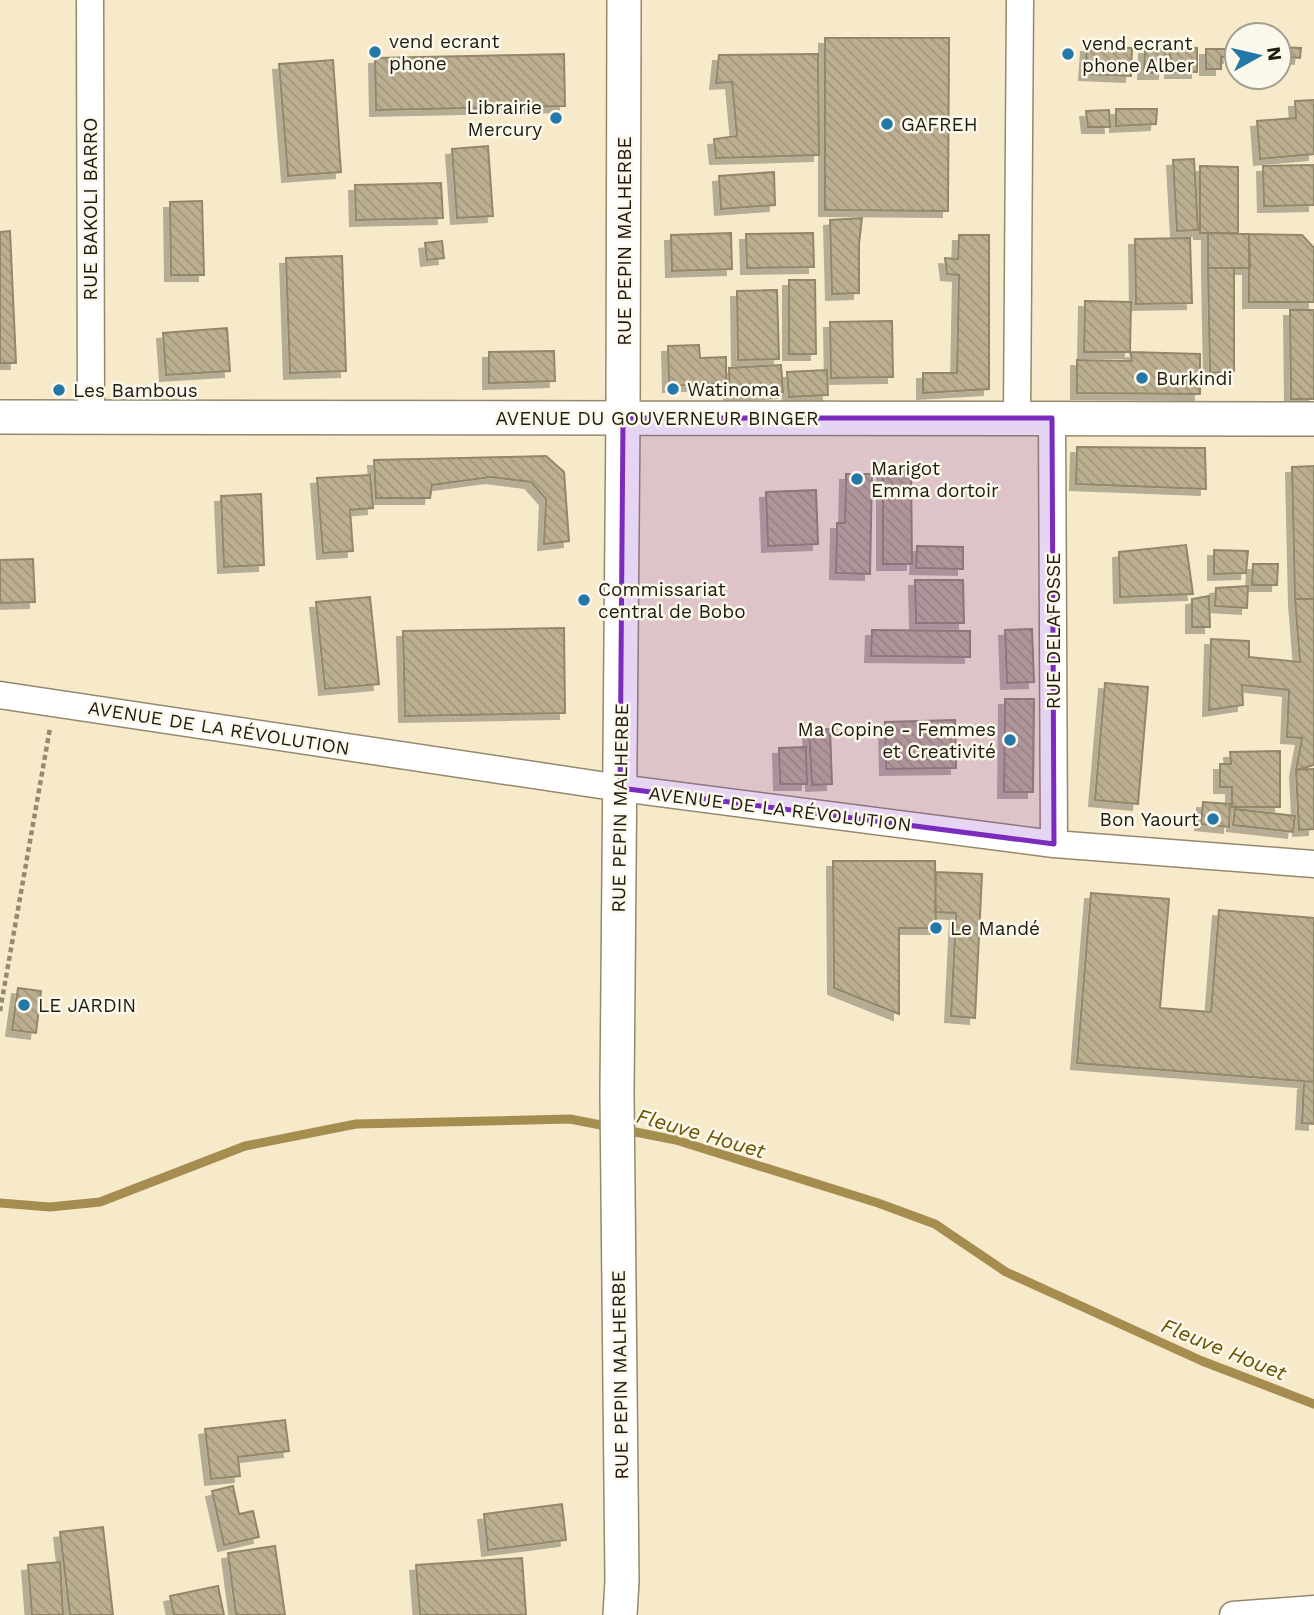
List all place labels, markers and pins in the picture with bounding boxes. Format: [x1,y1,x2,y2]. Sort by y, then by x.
place label: vend ecrant phone [389,30,499,75]
place label: vend ecrant phone Alber [1082,32,1195,77]
marker: vend ecrant phone [367,44,383,60]
marker: vend ecrant phone Alber [1060,46,1076,62]
place label: Librairie Mercury [467,96,542,141]
marker: Librairie Mercury [548,110,564,126]
place label: GAFREH [901,113,978,136]
marker: GAFREH [879,116,895,132]
place label: Burkindi [1156,367,1232,390]
marker: Burkindi [1134,370,1150,386]
place label: Watinoma [687,378,780,401]
place label: Les Bambous [73,379,198,402]
marker: Watinoma [665,381,681,397]
marker: Les Bambous [51,382,67,398]
place label: Marigot Emma dortoir [871,457,999,502]
marker: Marigot Emma dortoir [849,471,865,487]
place label: Commissariat central de Bobo [598,578,746,623]
marker: Commissariat central de Bobo [576,592,592,608]
place label: Ma Copine - Femmes et Creativité [798,718,996,763]
marker: Ma Copine - Femmes et Creativité [1002,732,1018,748]
place label: Bon Yaourt [1100,808,1199,831]
marker: Bon Yaourt [1205,811,1221,827]
place label: Le Mandé [950,917,1040,940]
marker: Le Mandé [928,920,944,936]
place label: LE JARDIN [38,994,136,1017]
marker: LE JARDIN [16,997,32,1013]

